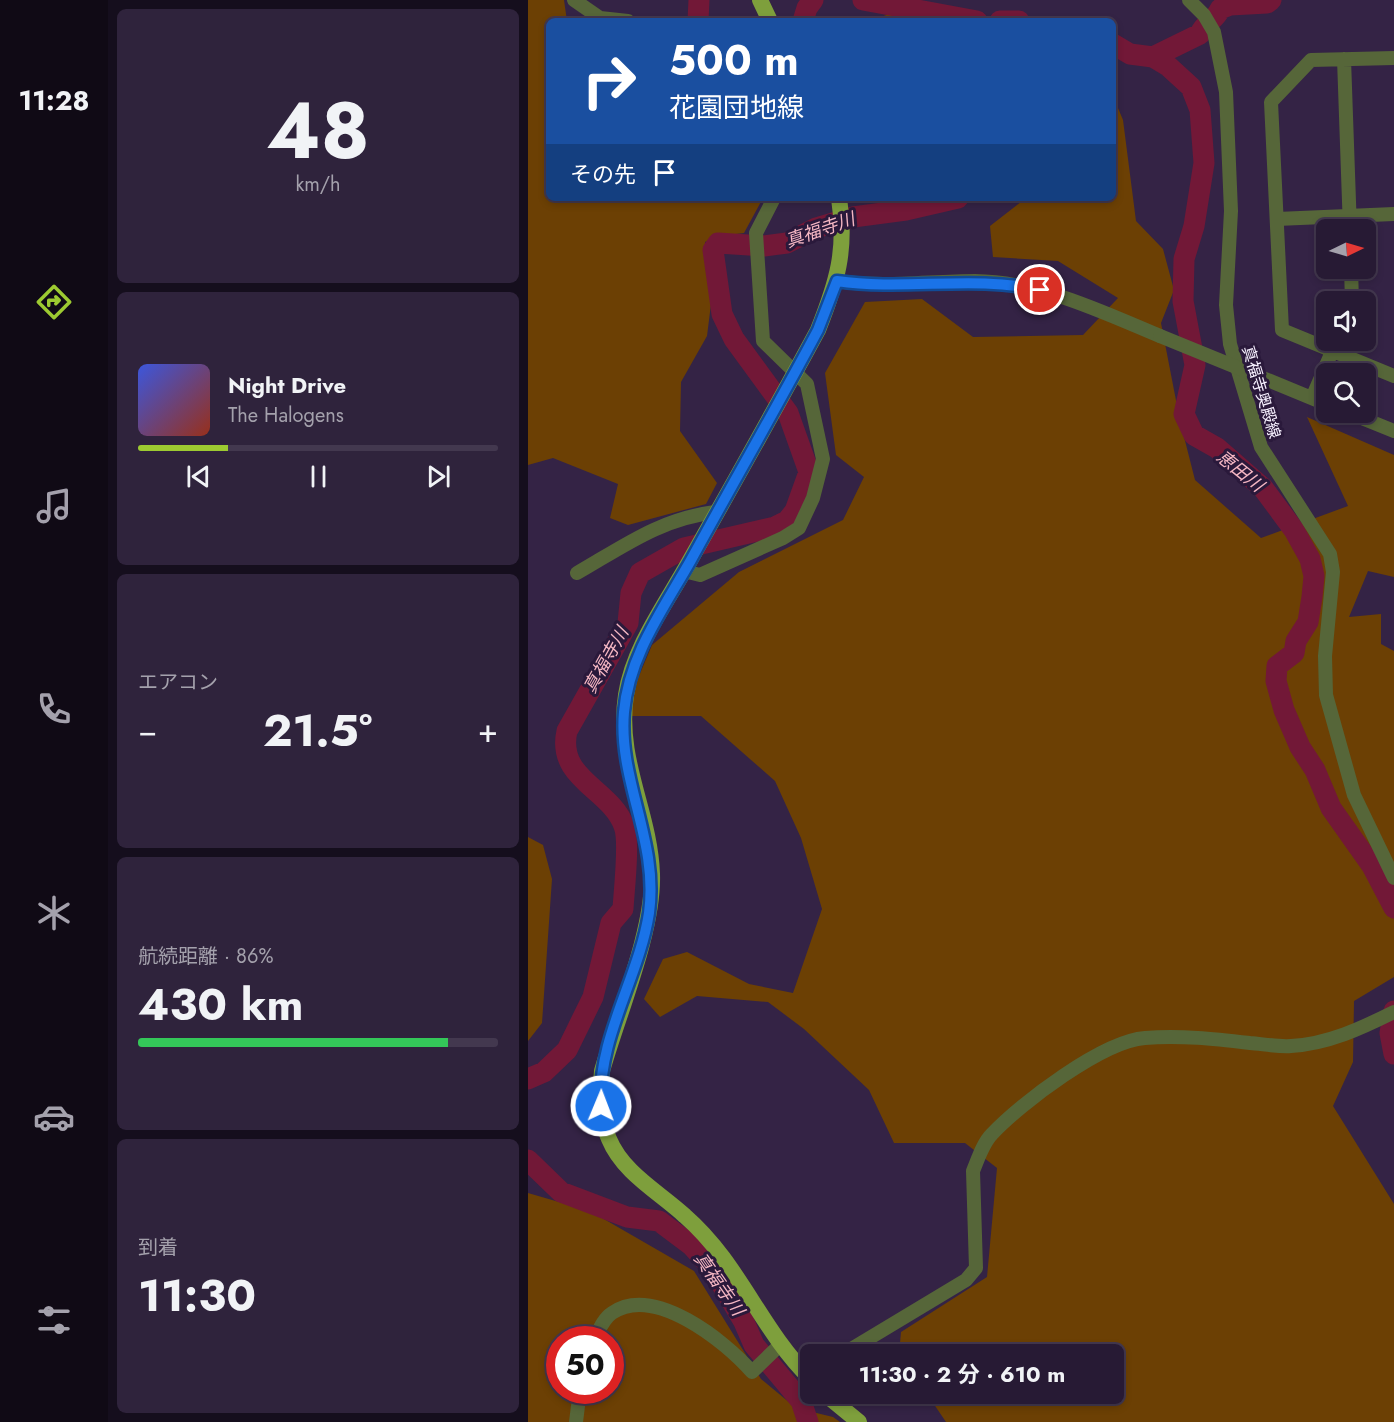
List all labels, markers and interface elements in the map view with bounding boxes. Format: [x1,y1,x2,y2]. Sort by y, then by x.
text: 500 m [669,30,799,91]
icon: right [570,42,648,120]
text: 48 [266,75,370,187]
text: 11:28 [19,81,89,120]
text: 花園団地線 [669,88,804,127]
icon: arrive [648,156,681,189]
text: その先 [570,158,636,190]
text: km/h [295,170,341,199]
water label: 真福寺川 [782,205,860,254]
north arrow [1316,219,1376,279]
map controls [1316,219,1376,423]
pin [1014,264,1065,315]
icon: arrive [1023,273,1056,306]
icon: directions [33,281,75,323]
button: sound [1316,291,1376,351]
street label: 真福寺奥殿線 [1236,343,1287,441]
button: search [1316,363,1376,423]
text: Night Drive [228,369,346,401]
text: The Halogens [228,401,344,430]
water label: 恵田川 [1211,444,1271,499]
icon: previous [182,460,215,493]
icon: pause [302,460,335,493]
icon: next [422,460,455,493]
icon: music [33,485,75,527]
water label: 真福寺川 [577,620,636,698]
text: エアコン [138,668,218,697]
icon: phone [33,688,75,730]
text: 21.5° [263,698,372,763]
text: − [138,707,157,754]
text: + [478,707,498,754]
icon: climate [33,892,75,934]
text: 航続距離 · 86% [138,942,273,971]
text: 430 km [138,972,304,1037]
position arrow [569,1074,633,1138]
icon: car [33,1096,75,1138]
text: 到着 [138,1233,178,1262]
water label: 真福寺川 [688,1247,751,1323]
text: 11:30 [138,1263,256,1328]
icon: filters [33,1299,75,1341]
speed limit sign: 50 [546,1326,624,1404]
text: 11:30 · 2 分 · 610 m [859,1358,1065,1390]

